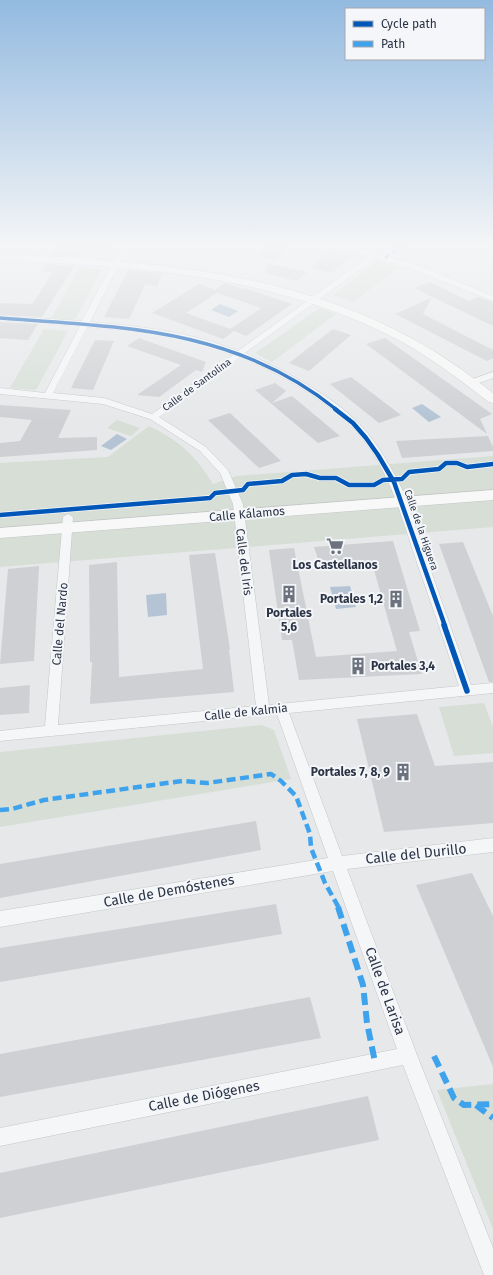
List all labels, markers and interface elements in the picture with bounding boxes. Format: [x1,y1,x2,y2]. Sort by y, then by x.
legend [345,8,485,60]
text: Cycle path [381,17,437,31]
text: Path [381,37,405,51]
street label: Calle de Santolina [160,356,234,414]
street label: Calle de la Higuera [402,488,440,572]
street label: Calle Kálamos [209,504,286,524]
street label: Calle del Iris [233,528,255,597]
supermarket icon: Los Castellanos [325,536,345,556]
place label: Los Castellanos [293,558,378,572]
street label: Calle del Nardo [49,582,71,666]
building icon: Portales 5,6 [279,584,299,604]
building icon: Portales 1,2 [386,589,406,609]
place label: Portales 1,2 [320,592,383,606]
place label: Portales 5,6 [266,606,312,634]
building icon: Portales 3,4 [348,656,368,676]
place label: Portales 3,4 [371,659,435,673]
street label: Calle de Kalmia [204,701,288,723]
building icon: Portales 7, 8, 9 [393,762,413,782]
place label: Portales 7, 8, 9 [311,765,390,779]
street label: Calle del Durillo [365,840,467,868]
street label: Calle de Demóstenes [102,871,236,911]
street label: Calle de Larisa [361,945,409,1037]
street label: Calle de Diógenes [147,1077,261,1115]

